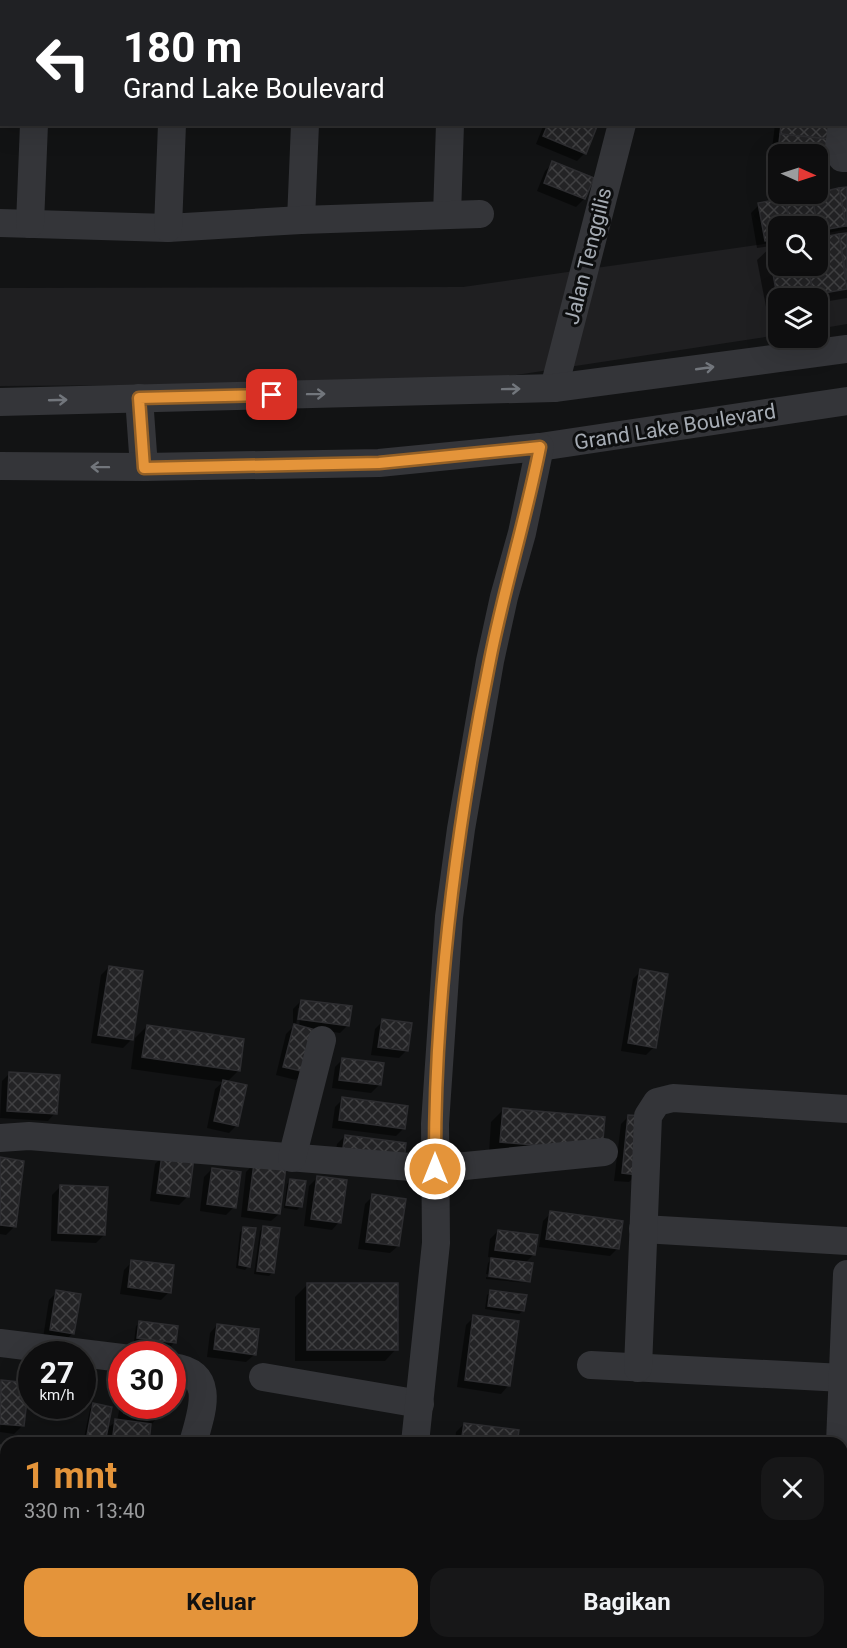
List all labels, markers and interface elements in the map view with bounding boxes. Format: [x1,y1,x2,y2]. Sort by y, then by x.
text: 180 m [123,23,242,72]
icon: left [24,24,102,102]
text: Grand Lake Boulevard [123,73,385,105]
north arrow [768,144,828,204]
map controls [768,144,828,348]
street label: Jalan Tenggilis [559,185,617,327]
button: search [768,216,828,276]
button: layers [768,288,828,348]
one-way arrow [695,362,714,373]
pin [246,369,297,420]
icon: arrive [255,378,288,411]
one-way arrow [501,383,521,395]
one-way arrow [306,388,326,399]
one-way arrow [48,395,68,406]
street label: Grand Lake Boulevard [573,399,777,455]
one-way arrow [90,461,110,473]
position arrow [403,1137,467,1201]
speed limit sign: 30 [108,1341,186,1419]
text: 27 [40,1355,74,1390]
text: km/h [39,1386,75,1404]
text: 1 mnt [24,1455,117,1497]
button: close [761,1457,824,1520]
text: 330 m · 13:40 [24,1499,145,1523]
button: Keluar [24,1568,418,1637]
button: Bagikan [430,1568,824,1637]

